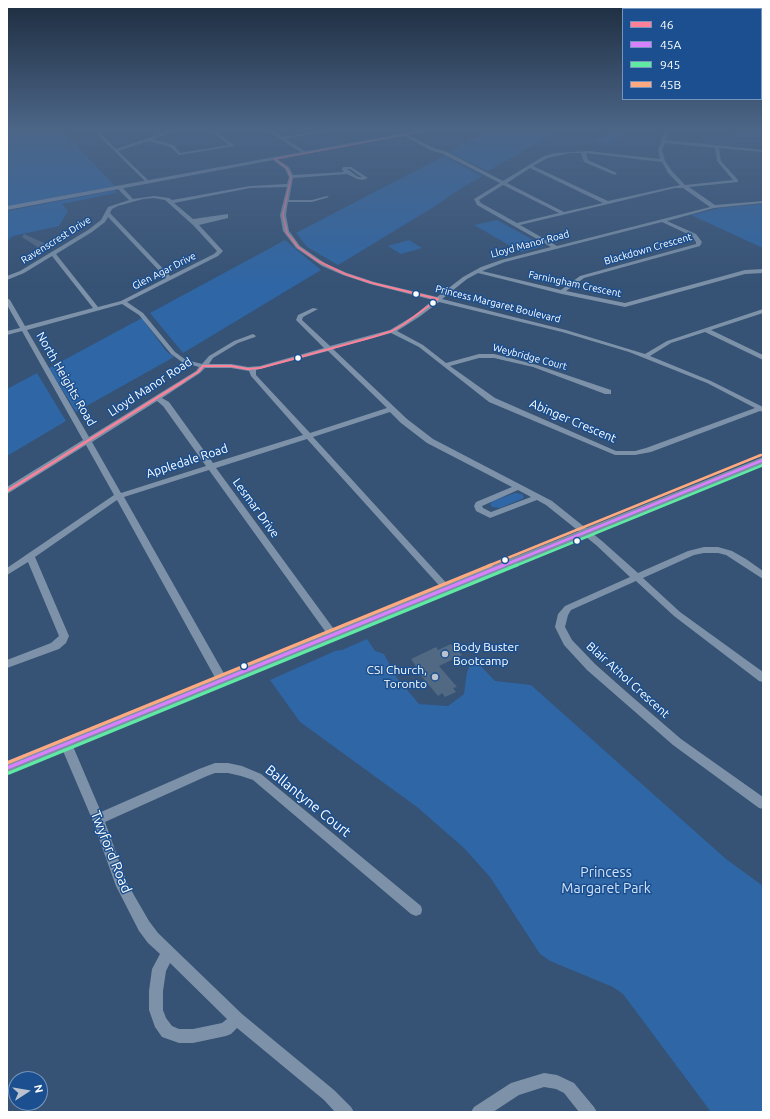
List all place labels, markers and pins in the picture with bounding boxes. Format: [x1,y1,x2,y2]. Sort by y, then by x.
unlabelled marker [411,289,421,299]
unlabelled marker [428,298,438,308]
unlabelled marker [293,353,303,363]
unlabelled marker [572,536,582,546]
unlabelled marker [500,555,510,565]
place label: Body Buster Bootcamp [453,640,519,668]
marker: Body Buster Bootcamp [440,649,450,659]
unlabelled marker [239,661,249,671]
place label: CSI Church, Toronto [366,663,427,691]
marker: CSI Church, Toronto [430,672,440,682]

